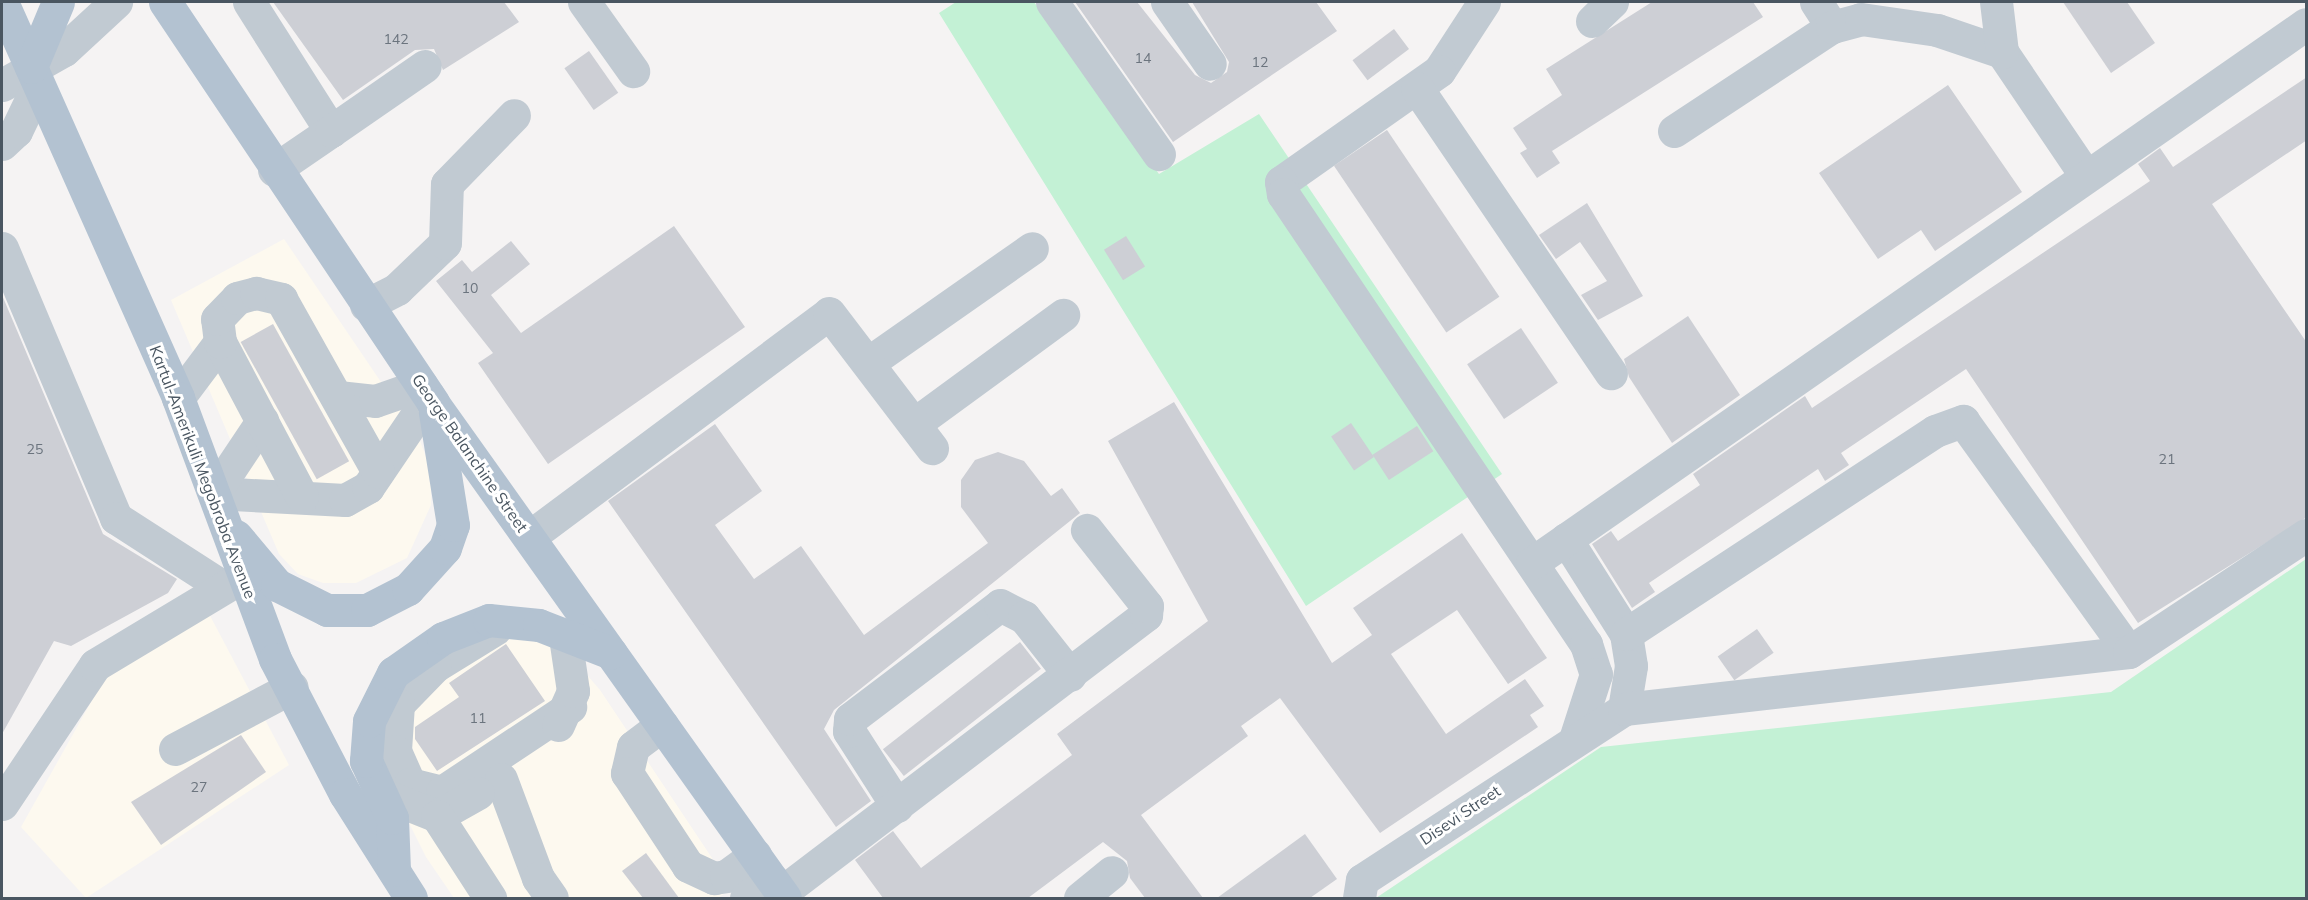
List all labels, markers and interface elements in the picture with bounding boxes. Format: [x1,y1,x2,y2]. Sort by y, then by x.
house number: 142 [383,31,409,47]
house number: 14 [1135,50,1151,66]
house number: 12 [1252,54,1268,70]
house number: 10 [462,280,478,296]
street label: Kartul-Amerikuli Megobroba Avenue [146,343,260,601]
street label: George Balanchine Street [408,370,532,536]
house number: 25 [27,441,43,457]
house number: 21 [2159,451,2175,467]
house number: 11 [470,710,486,726]
house number: 27 [191,779,207,795]
street label: Disevi Street [1416,781,1504,849]

